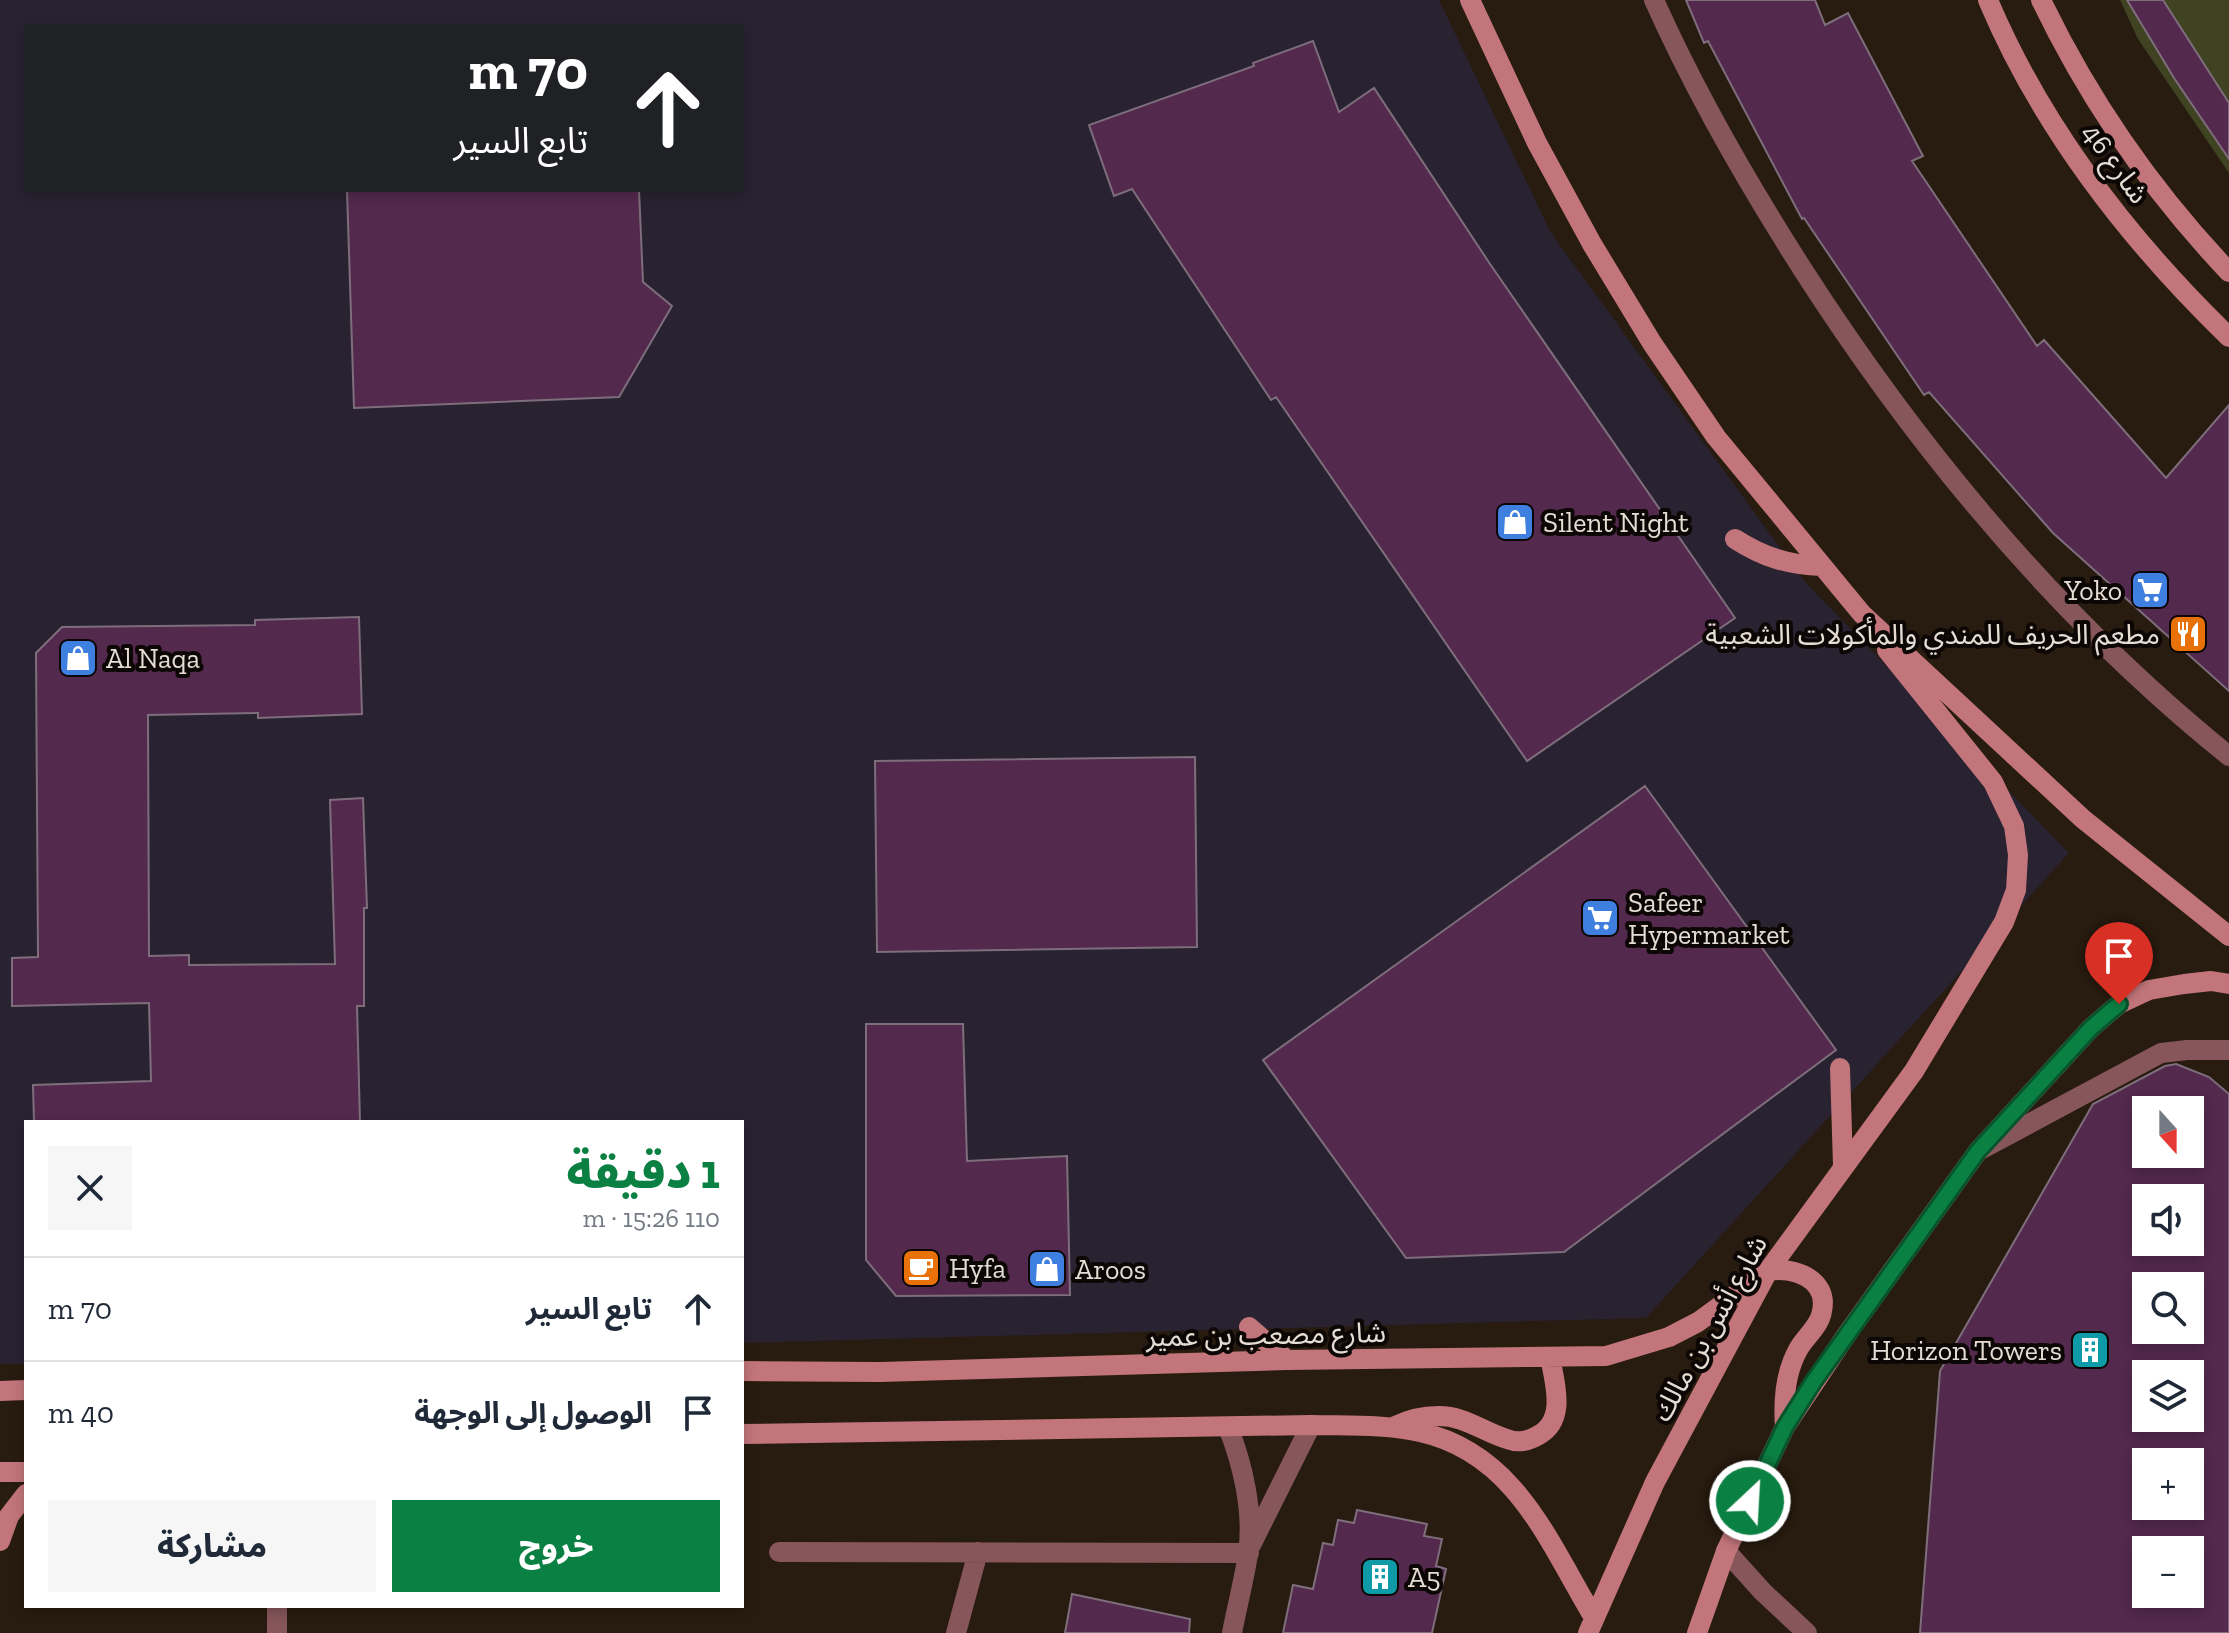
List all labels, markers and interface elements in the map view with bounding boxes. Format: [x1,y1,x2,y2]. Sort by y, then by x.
text: 70 m [468,36,588,103]
icon: ahead [616,56,720,160]
street label: شارع 46 [2072,117,2156,212]
text: تابع السير [454,119,588,162]
shop icon: Silent Night [1494,501,1536,543]
place label: Silent Night [1543,506,1689,539]
supermarket icon: Yoko [2129,569,2171,611]
place label: Yoko [2063,574,2122,607]
restaurant icon: مطعم الحريف للمندي والمأكولات الشعبية [2167,613,2209,655]
place label: مطعم الحريف للمندي والمأكولات الشعبية [1705,616,2160,656]
shop icon: Al Naqa [57,637,99,679]
place label: Al Naqa [106,642,200,675]
place label: Safeer Hypermarket [1628,886,1790,951]
supermarket icon: Safeer Hypermarket [1579,897,1621,939]
pin [2085,922,2153,1004]
icon: arrive [2097,934,2141,978]
north arrow [2132,1096,2204,1168]
map controls [2132,1096,2204,1608]
text: 1 دقيقة [566,1143,720,1200]
button: close [48,1146,132,1230]
button: sound [2132,1184,2204,1256]
text: 110 m · 15:26 [583,1202,720,1234]
street label: شارع أنس بن مالك [1643,1229,1778,1429]
cafe icon: Hyfa [900,1247,942,1289]
shop icon: Aroos [1026,1248,1068,1290]
place label: Hyfa [949,1252,1006,1285]
place label: Aroos [1075,1253,1146,1286]
button: search [2132,1272,2204,1344]
icon: ahead [676,1287,720,1331]
text: 70 m [48,1291,112,1327]
text: تابع السير [526,1291,652,1327]
street label: شارع مصعب بن عمير [1145,1316,1386,1357]
building icon: Horizon Towers [2069,1329,2111,1371]
place label: Horizon Towers [1870,1334,2062,1367]
button: layers [2132,1360,2204,1432]
icon: arrive [676,1391,720,1435]
text: 40 m [48,1395,114,1431]
text: الوصول إلى الوجهة [414,1395,652,1431]
button: + [2132,1448,2204,1520]
position arrow [1708,1459,1792,1543]
button: مشاركة [48,1500,376,1592]
button: خروج [392,1500,720,1592]
button: − [2132,1536,2204,1608]
building icon: A5 [1359,1556,1401,1598]
place label: A5 [1408,1561,1440,1594]

